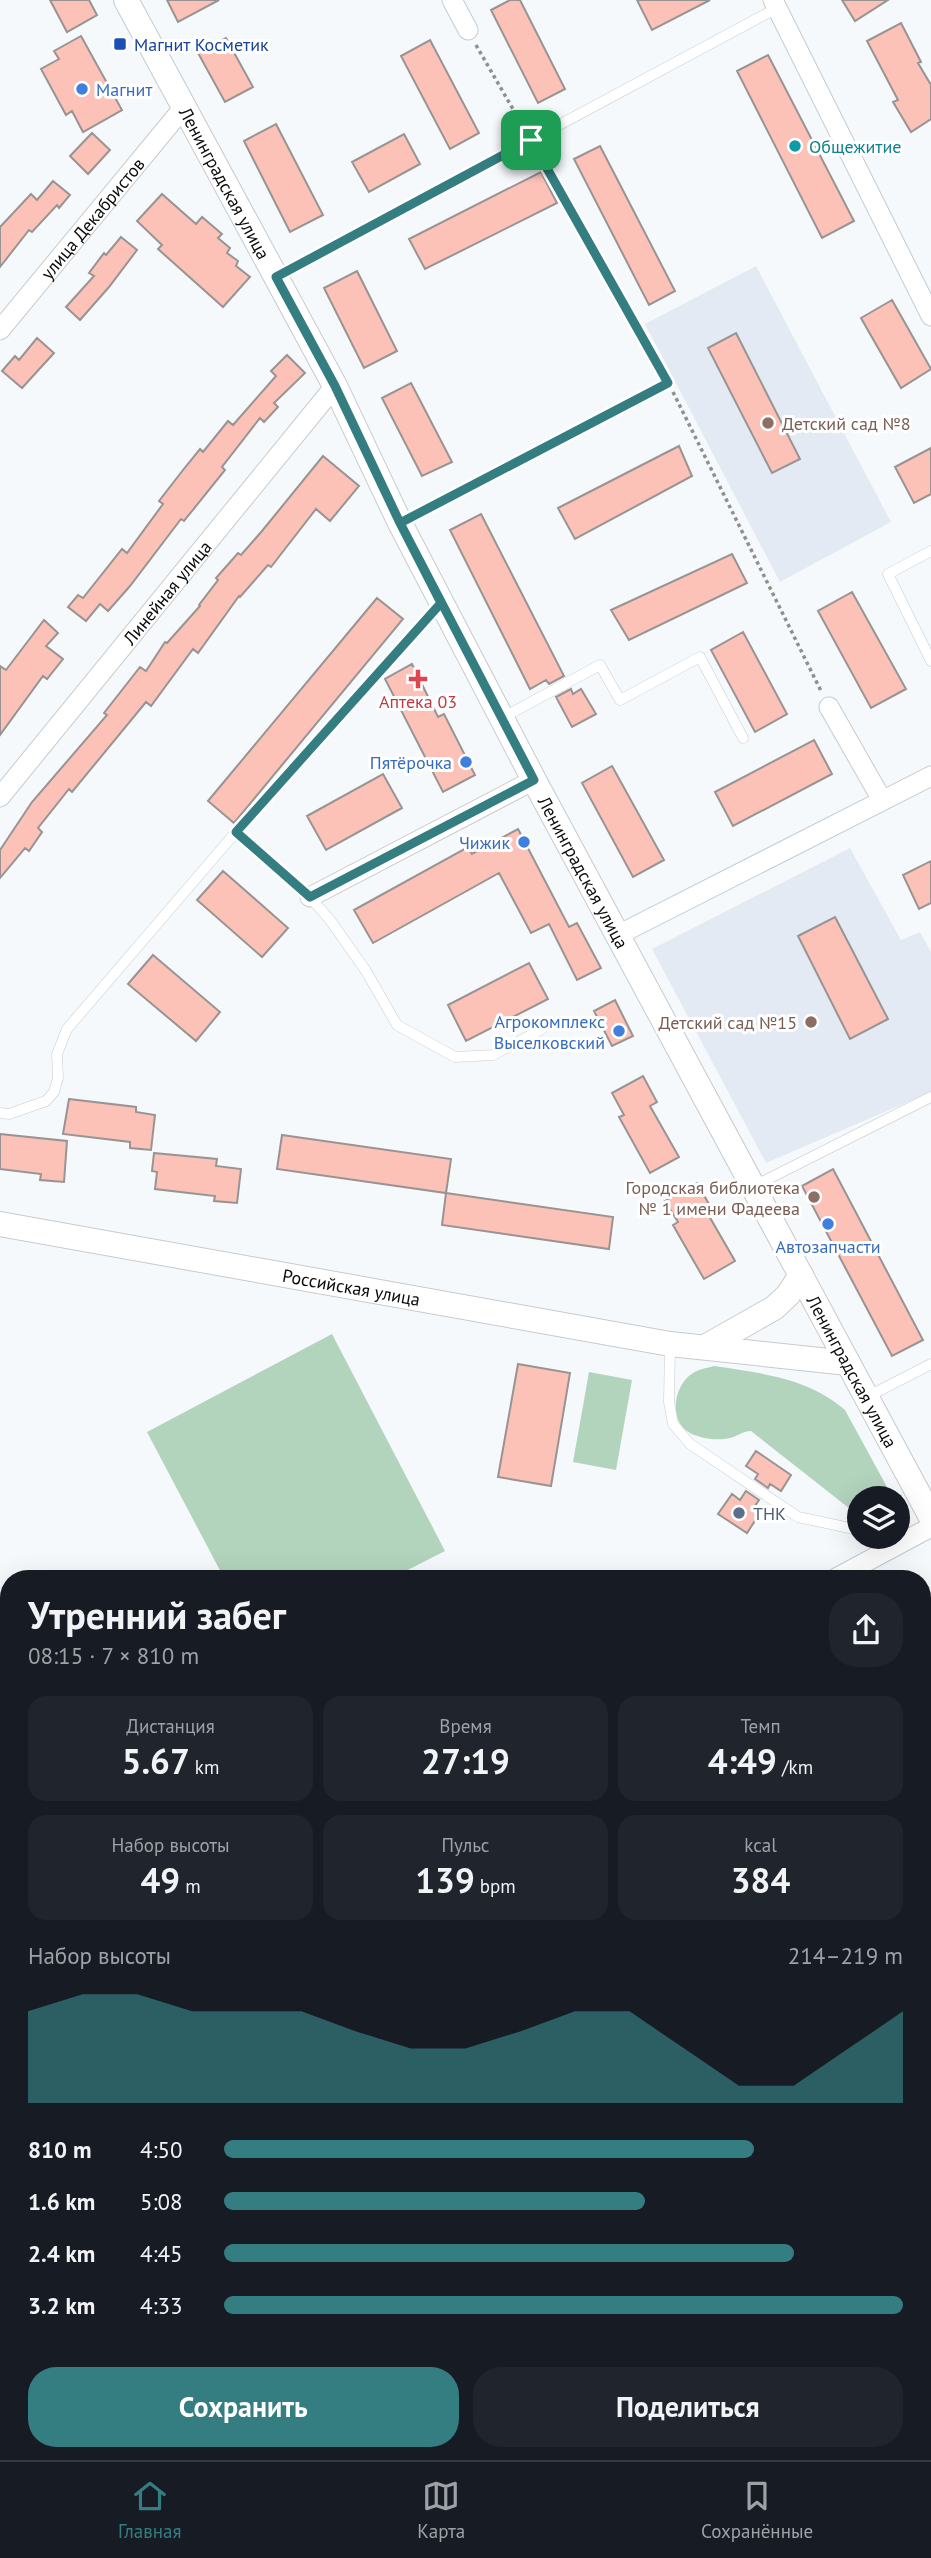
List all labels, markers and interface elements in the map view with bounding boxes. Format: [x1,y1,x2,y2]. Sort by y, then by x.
place label: Магнит Косметик [134,33,269,56]
marker: Магнит Косметик [112,36,128,52]
place label: Магнит [96,78,153,101]
marker: Магнит [74,81,90,97]
street label: Ленинградская улица [174,102,276,263]
pin [501,110,561,170]
icon: arrive [512,121,550,159]
place label: Общежитие [809,135,901,158]
marker: Общежитие [787,138,803,154]
street label: улица Декабристов [35,153,149,284]
place label: Детский сад №8 [782,412,911,435]
marker: Детский сад №8 [760,415,776,431]
street label: Линейная улица [117,536,216,650]
marker: Аптека 03 [410,671,426,687]
place label: Аптека 03 [379,690,457,713]
place label: Пятёрочка [370,751,452,774]
marker: Пятёрочка [458,754,474,770]
street label: Ленинградская улица [533,791,634,952]
place label: Чижик [459,831,510,854]
marker: Чижик [516,834,532,850]
place label: Агрокомплекс Выселковский [494,1010,605,1054]
place label: Детский сад №15 [659,1011,797,1034]
marker: Детский сад №15 [803,1014,819,1030]
marker: Агрокомплекс Выселковский [611,1023,627,1039]
place label: Городская библиотека № 1 имени Фадеева [626,1176,800,1220]
marker: Городская библиотека № 1 имени Фадеева [806,1189,822,1205]
marker: Автозапчасти [820,1216,836,1232]
place label: Автозапчасти [775,1235,881,1258]
street label: Российская улица [281,1263,422,1311]
street label: Ленинградская улица [802,1290,903,1451]
map controls [847,1486,910,1549]
button: layers [847,1486,910,1549]
place label: ТНК [753,1502,786,1525]
marker: ТНК [731,1505,747,1521]
text: Утренний забег [28,1590,286,1639]
button: share [829,1593,903,1667]
text: 08:15 · 7 × 810 m [28,1641,199,1670]
text: Дистанция [126,1714,215,1738]
text: Время [439,1714,492,1738]
text: Темп [740,1714,781,1738]
text: 5.67 [122,1738,190,1784]
text: 27:19 [421,1738,510,1784]
text: 4:49 [708,1738,777,1784]
text: km [190,1755,219,1779]
text: /km [777,1755,813,1779]
text: Набор высоты [111,1833,230,1857]
text: Пульс [442,1833,489,1857]
text: kcal [744,1833,777,1857]
text: 49 [140,1857,180,1903]
text: 139 [415,1857,475,1903]
text: 384 [731,1857,790,1903]
text: m [180,1874,201,1898]
text: bpm [475,1874,516,1898]
text: Набор высоты [28,1941,171,1970]
text: 214–219 m [788,1941,903,1970]
text: 810 m [28,2135,91,2164]
text: 4:50 [140,2135,183,2164]
text: 1.6 km [28,2187,95,2216]
text: 5:08 [140,2187,183,2216]
text: 2.4 km [28,2239,95,2268]
text: 4:45 [140,2239,183,2268]
text: 3.2 km [28,2291,95,2320]
text: 4:33 [140,2291,183,2320]
button: Сохранить [28,2367,459,2447]
button: Поделиться [473,2367,903,2447]
tab: Главная [118,2477,182,2543]
tab: Карта [417,2477,465,2543]
tab: Сохранённые [701,2477,813,2543]

